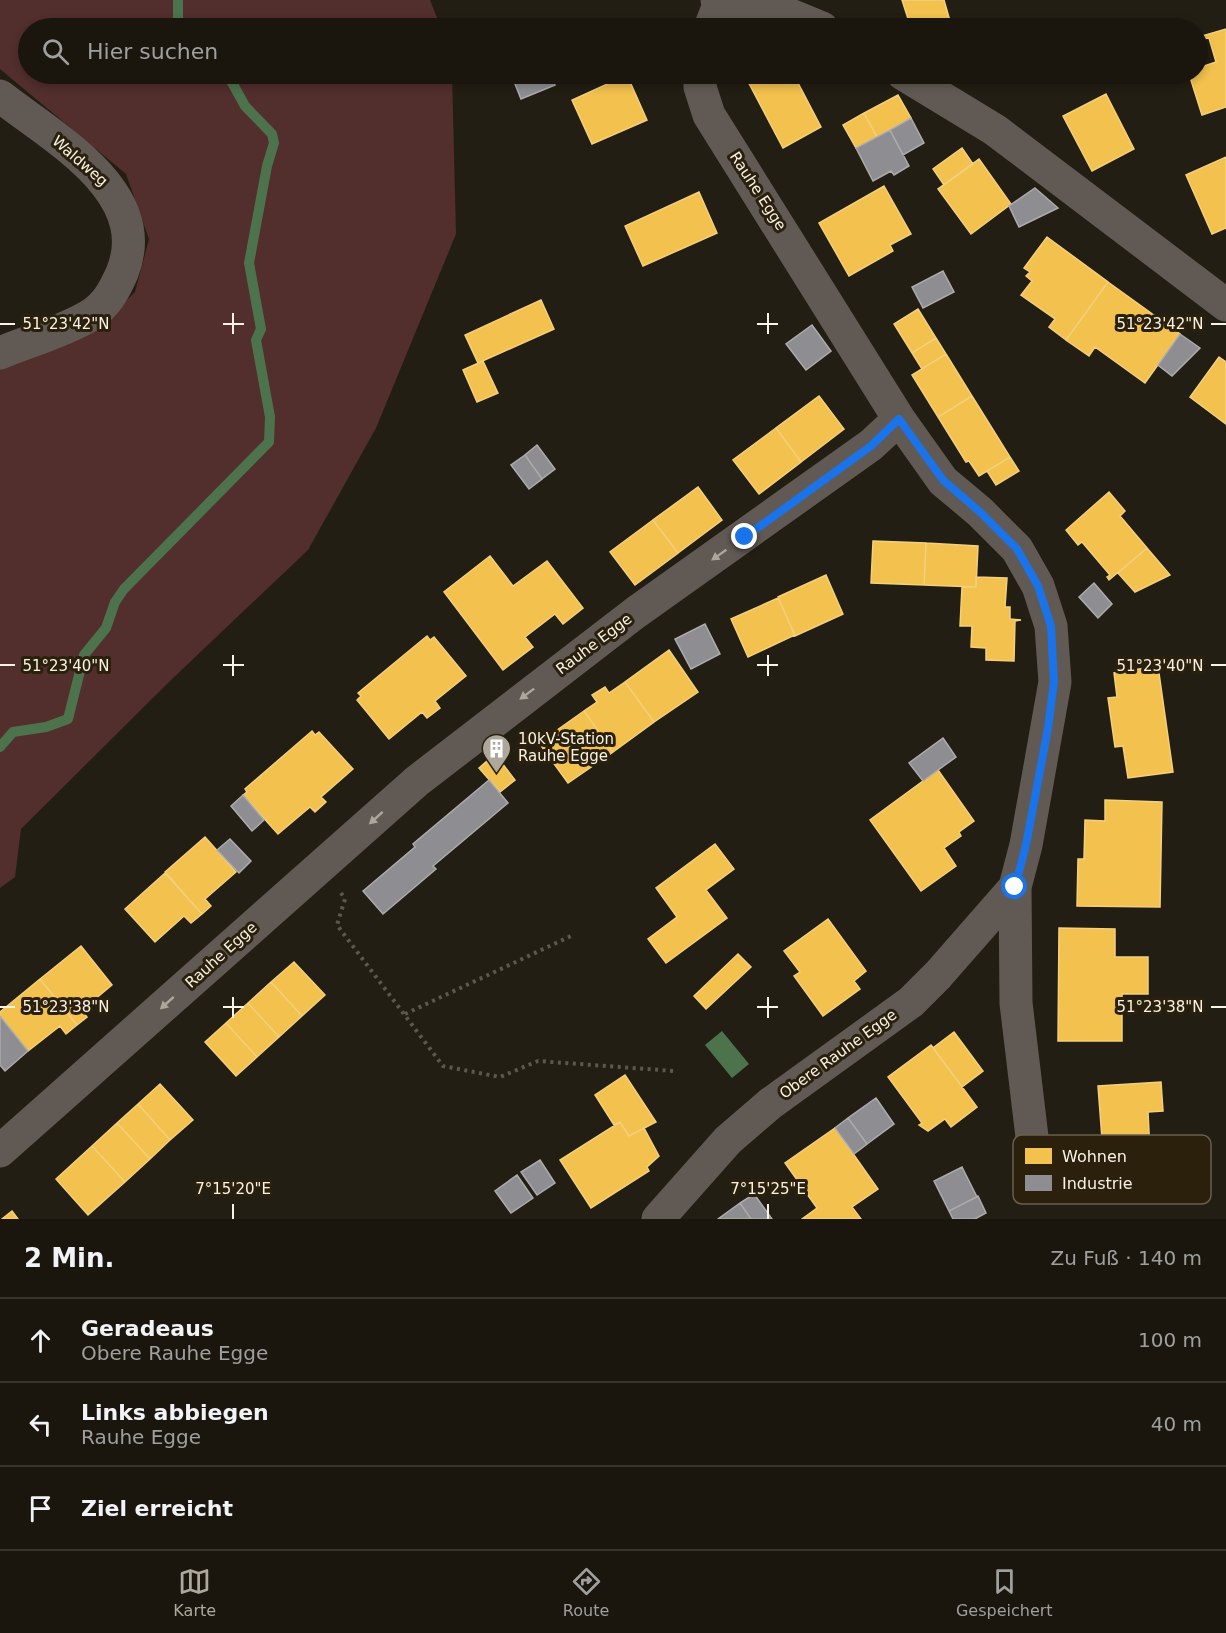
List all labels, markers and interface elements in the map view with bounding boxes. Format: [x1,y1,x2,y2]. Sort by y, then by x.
search box [18,18,1208,84]
icon: search [39,35,72,68]
text: Hier suchen [87,39,218,64]
street label: Waldweg [49,132,111,190]
street label: Rauhe Egge [726,148,790,234]
text: 51°23'42"N [22,315,110,333]
text: 51°23'42"N [1116,315,1204,333]
route end [731,523,757,549]
one-way arrow [711,549,727,561]
street label: Rauhe Egge [553,610,635,678]
text: 51°23'40"N [22,657,110,675]
text: 51°23'40"N [1116,657,1204,675]
one-way arrow [519,688,535,701]
place label: 10kV-Station Rauhe Egge [518,730,614,765]
building icon: 10kV-Station Rauhe Egge [481,732,513,774]
one-way arrow [369,811,384,824]
route start [1001,873,1027,899]
street label: Rauhe Egge [182,918,260,992]
one-way arrow [160,996,175,1009]
text: 51°23'38"N [22,998,110,1016]
text: 51°23'38"N [1116,998,1204,1016]
street label: Obere Rauhe Egge [776,1005,900,1103]
legend [1013,1135,1211,1204]
text: Wohnen [1062,1147,1127,1166]
text: Industrie [1062,1174,1133,1193]
text: 7°15'20"E [195,1180,271,1198]
text: 7°15'25"E [730,1180,806,1198]
text: 2 Min. [24,1243,114,1273]
text: Zu Fuß · 140 m [1050,1246,1202,1270]
text: Geradeaus [81,1316,214,1341]
icon: ahead [24,1324,57,1357]
text: 100 m [1138,1328,1202,1352]
text: Obere Rauhe Egge [81,1341,268,1365]
text: Links abbiegen [81,1400,269,1425]
icon: left [24,1408,57,1441]
text: 40 m [1151,1412,1202,1436]
text: Rauhe Egge [81,1425,201,1449]
icon: arrive [24,1492,57,1525]
text: Ziel erreicht [81,1496,233,1521]
tab: Karte [173,1565,216,1620]
tab: Route [563,1565,609,1620]
tab: Gespeichert [956,1565,1053,1620]

